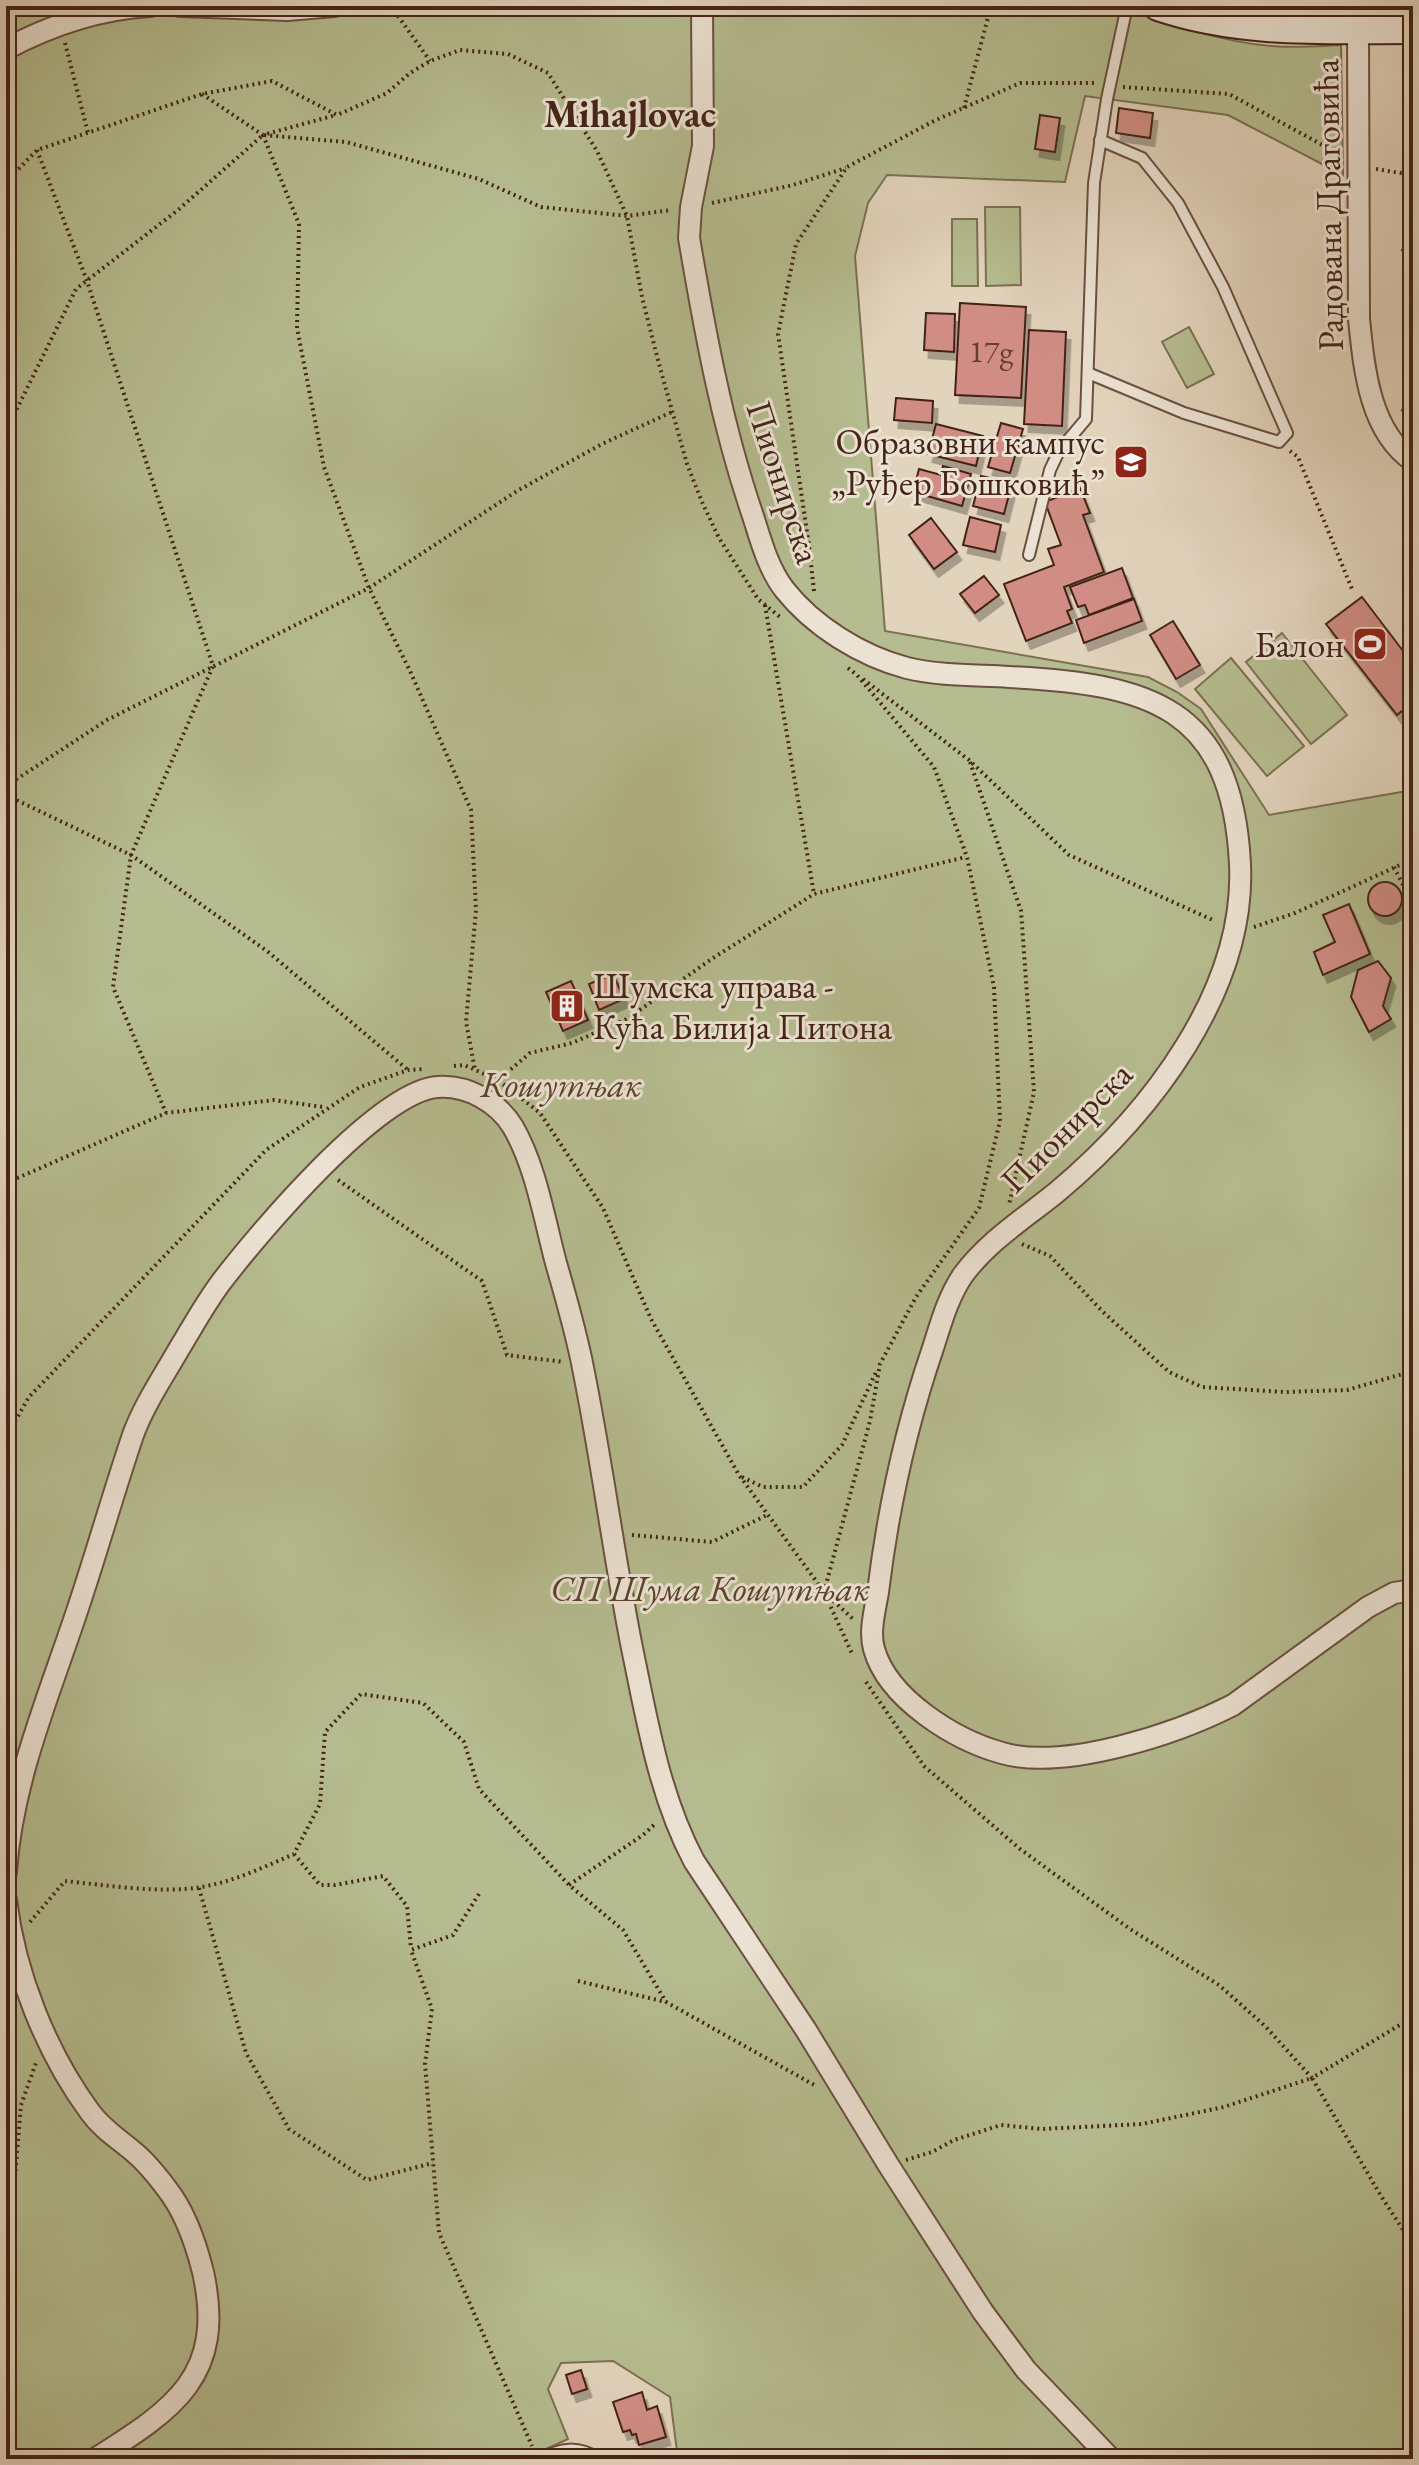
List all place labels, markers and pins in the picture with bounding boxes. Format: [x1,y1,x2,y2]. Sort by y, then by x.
place label: Образовни кампус „Руђер Бошковић” [831,418,1105,506]
school or university icon: Образовни кампус „Руђер Бошковић” [1112,443,1150,481]
place label: Балон [1255,621,1344,668]
sports icon: Балон [1351,625,1389,663]
place label: Шумска управа - Кућа Билија Питона [593,962,893,1050]
building icon: Шумска управа - Кућа Билија Питона [548,987,586,1025]

